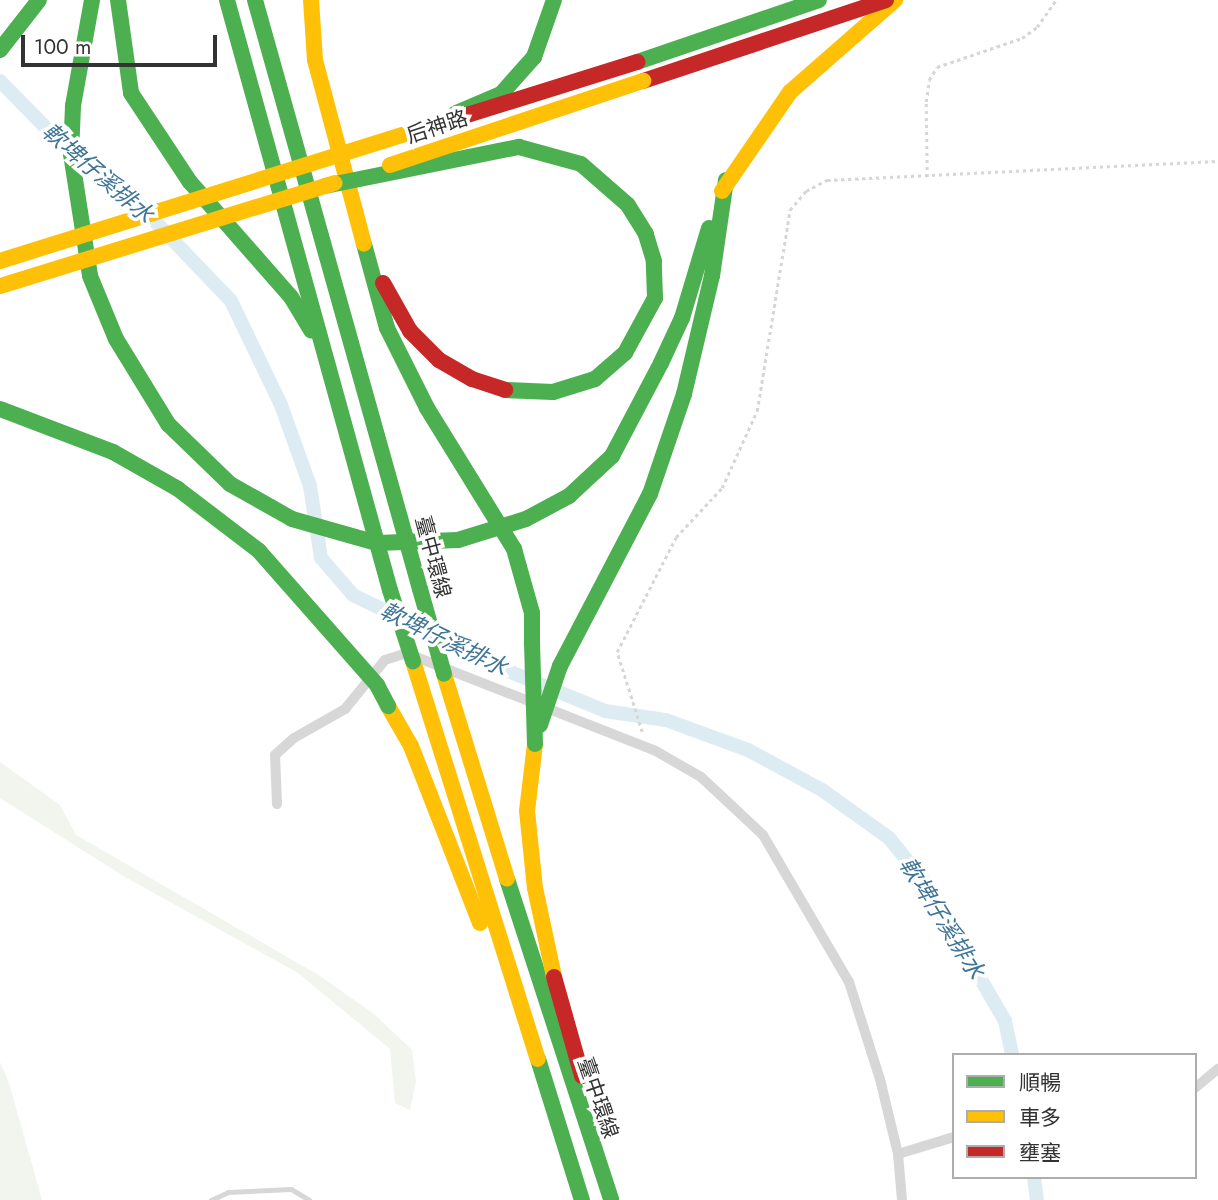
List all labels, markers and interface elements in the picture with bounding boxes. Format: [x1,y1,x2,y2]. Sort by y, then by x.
scale bar [24,21,220,65]
text: 100 m [34,32,91,62]
street label: 后神路 [403,105,471,149]
water label: 軟埤仔溪排水 [37,117,159,229]
street label: 臺中環線 [410,513,456,601]
water label: 軟埤仔溪排水 [376,596,512,682]
water label: 軟埤仔溪排水 [894,852,990,984]
legend [952,1053,1197,1179]
street label: 臺中環線 [572,1054,624,1142]
text: 順暢 [1019,1068,1061,1098]
text: 車多 [1019,1103,1061,1133]
text: 壅塞 [1019,1138,1061,1168]

